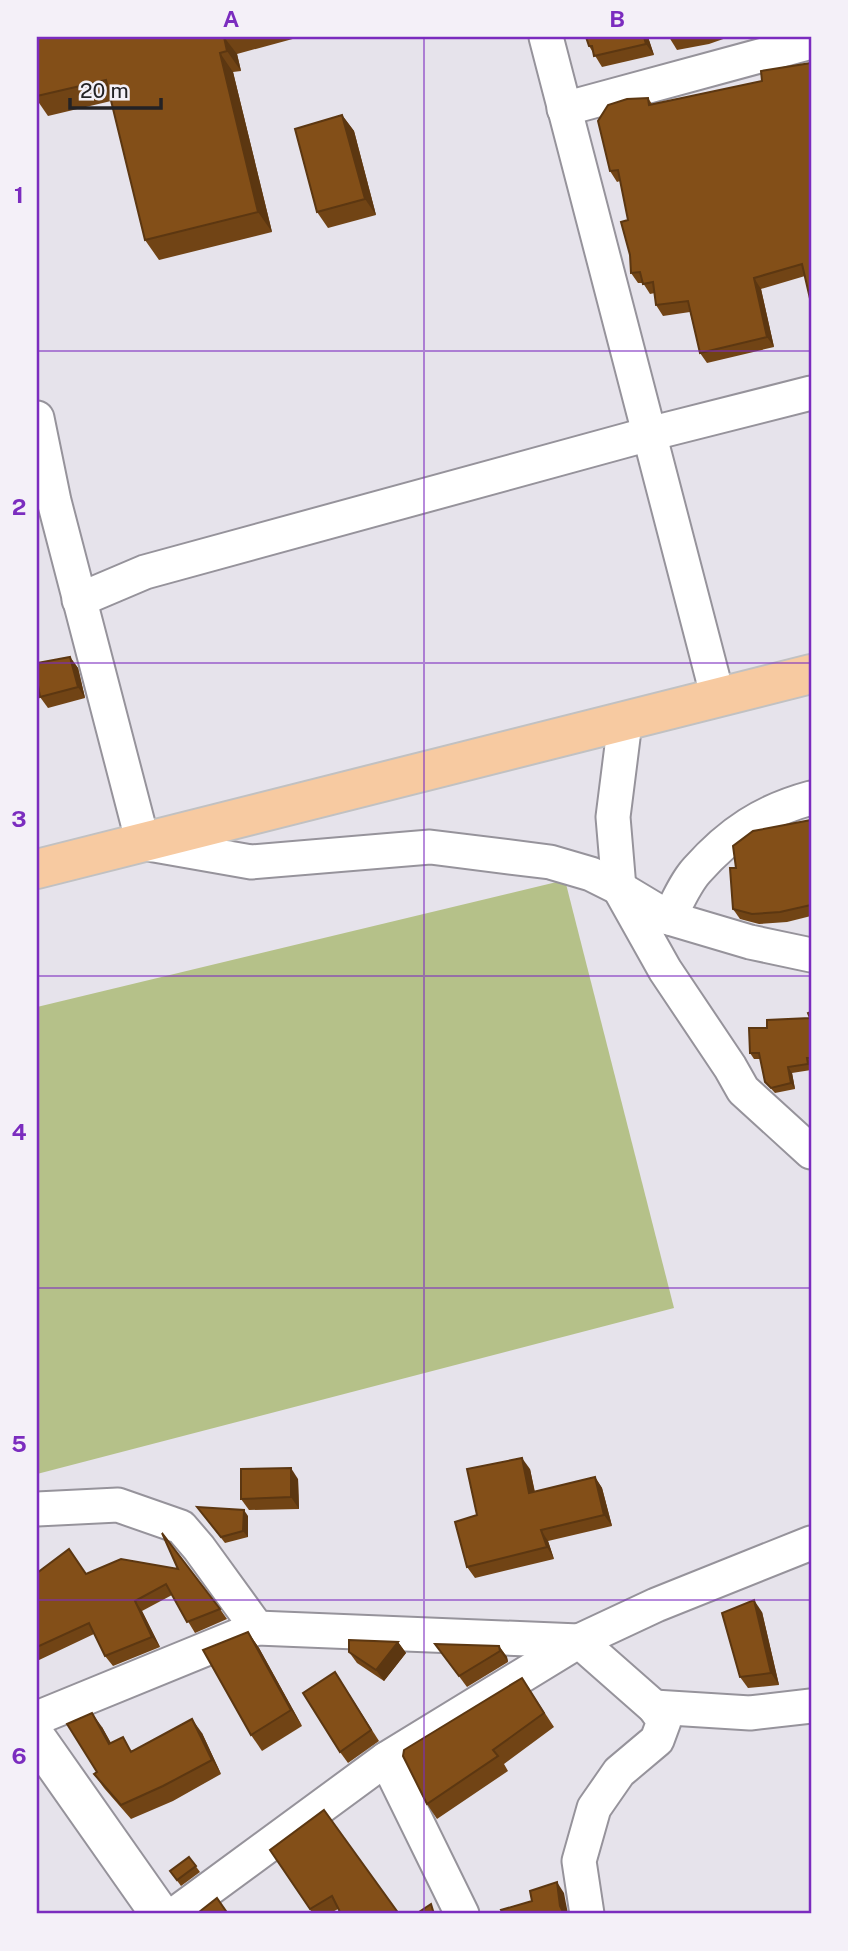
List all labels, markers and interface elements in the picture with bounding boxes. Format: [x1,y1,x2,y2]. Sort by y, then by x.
text: A [223,5,240,32]
text: B [609,5,625,32]
scale bar [70,66,161,110]
text: 20 m [80,78,129,103]
text: 1 [14,181,24,208]
text: 2 [12,493,26,520]
text: 3 [11,805,27,832]
text: 4 [11,1118,27,1145]
text: 5 [11,1430,27,1457]
text: 6 [11,1742,27,1769]

